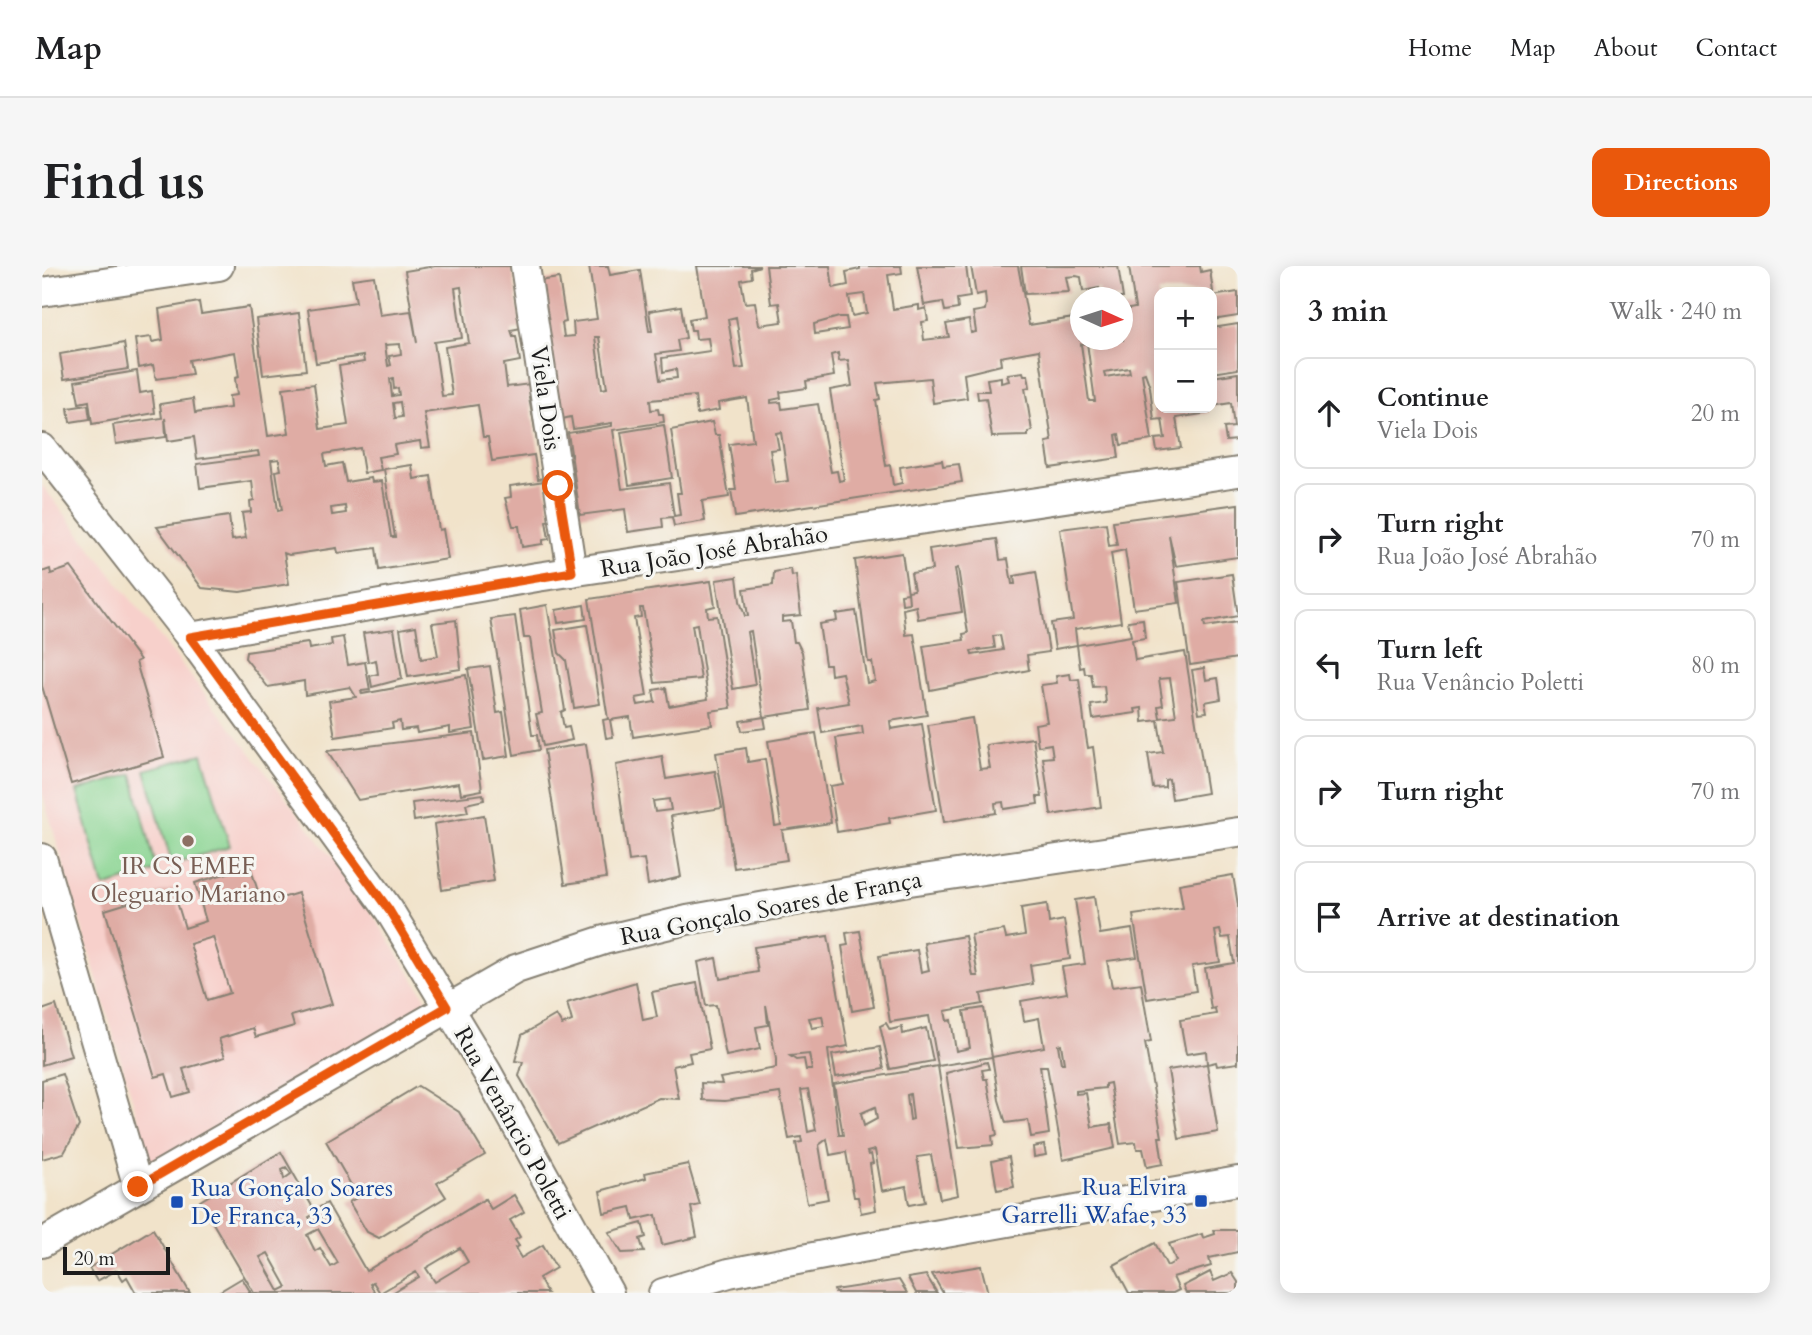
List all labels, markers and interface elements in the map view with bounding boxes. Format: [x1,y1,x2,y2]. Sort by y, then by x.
text: Map [35,26,102,71]
text: Home [1408,32,1472,65]
text: Map [1510,32,1556,65]
text: About [1594,32,1658,65]
text: Contact [1696,32,1777,65]
button: Directions [1592,148,1770,217]
text: Find us [42,149,205,216]
north arrow [1070,287,1133,350]
map controls [1154,287,1217,413]
button: + [1154,287,1217,350]
text: 3 min [1308,291,1388,332]
text: Walk · 240 m [1609,296,1742,327]
street label: Viela Dois [522,344,569,453]
button: − [1154,350,1217,413]
text: Continue [1377,380,1489,415]
icon: ahead [1310,394,1348,432]
text: 20 m [1691,398,1740,429]
text: Viela Dois [1377,415,1478,446]
route start [542,470,573,501]
text: Turn right [1377,506,1504,541]
street label: Rua João José Abrahão [598,517,830,586]
icon: right [1310,520,1348,558]
text: 70 m [1691,524,1740,555]
text: Rua João José Abrahão [1377,541,1597,572]
text: Turn left [1377,632,1482,667]
icon: left [1310,646,1348,684]
text: 80 m [1691,650,1740,681]
text: Rua Venâncio Poletti [1377,667,1584,698]
icon: right [1310,772,1348,810]
text: Turn right [1377,774,1504,809]
text: 70 m [1691,776,1740,807]
marker: IR CS EMEF Oleguario Mariano [180,833,196,849]
place label: IR CS EMEF Oleguario Mariano [90,850,286,911]
street label: Rua Gonçalo Soares de França [618,863,925,954]
icon: arrive [1310,898,1348,936]
text: Arrive at destination [1377,900,1620,935]
street label: Rua Venâncio Poletti [446,1021,579,1226]
route end [122,1171,153,1202]
place label: Rua Elvira Garrelli Wafae, 33 [1001,1171,1188,1232]
place label: Rua Gonçalo Soares De Franca, 33 [191,1172,393,1233]
marker: Rua Elvira Garrelli Wafae, 33 [1193,1193,1209,1209]
marker: Rua Gonçalo Soares De Franca, 33 [169,1194,185,1210]
scale bar [63,1244,170,1276]
text: 20 m [74,1246,115,1272]

